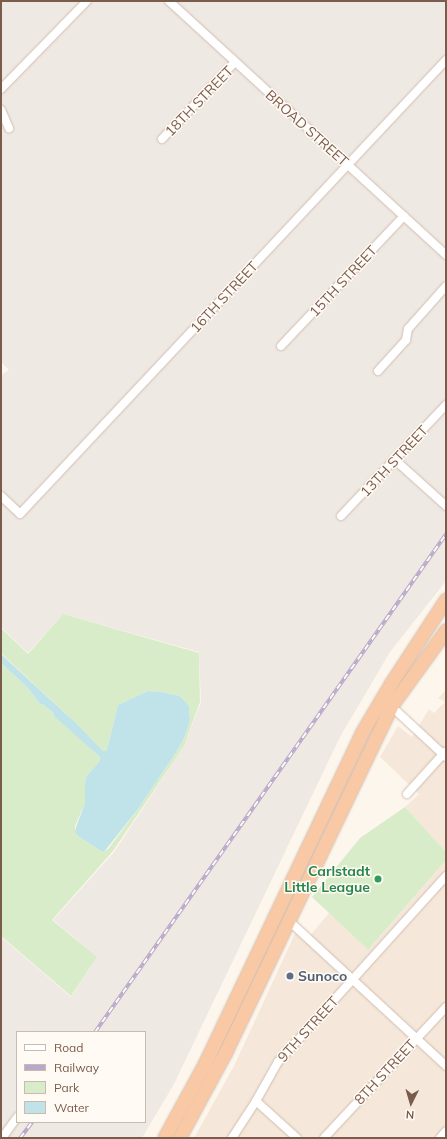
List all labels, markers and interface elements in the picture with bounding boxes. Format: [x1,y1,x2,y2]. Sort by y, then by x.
street label: 18TH STREET [161,62,237,140]
street label: BROAD STREET [262,86,352,170]
street label: 15TH STREET [306,242,380,320]
street label: 16TH STREET [187,258,261,336]
street label: 13TH STREET [357,422,431,500]
place label: Carlstadt Little League [284,863,370,896]
marker: Carlstadt Little League [373,874,383,884]
place label: Sunoco [298,968,347,984]
marker: Sunoco [285,971,295,981]
street label: 9TH STREET [274,993,342,1065]
legend [16,1031,146,1123]
street label: 8TH STREET [351,1036,419,1108]
text: Road [54,1040,83,1055]
text: Railway [54,1060,99,1075]
text: Park [54,1080,79,1095]
north arrow [391,1083,431,1123]
text: Water [54,1100,89,1115]
text: N [405,1108,415,1122]

